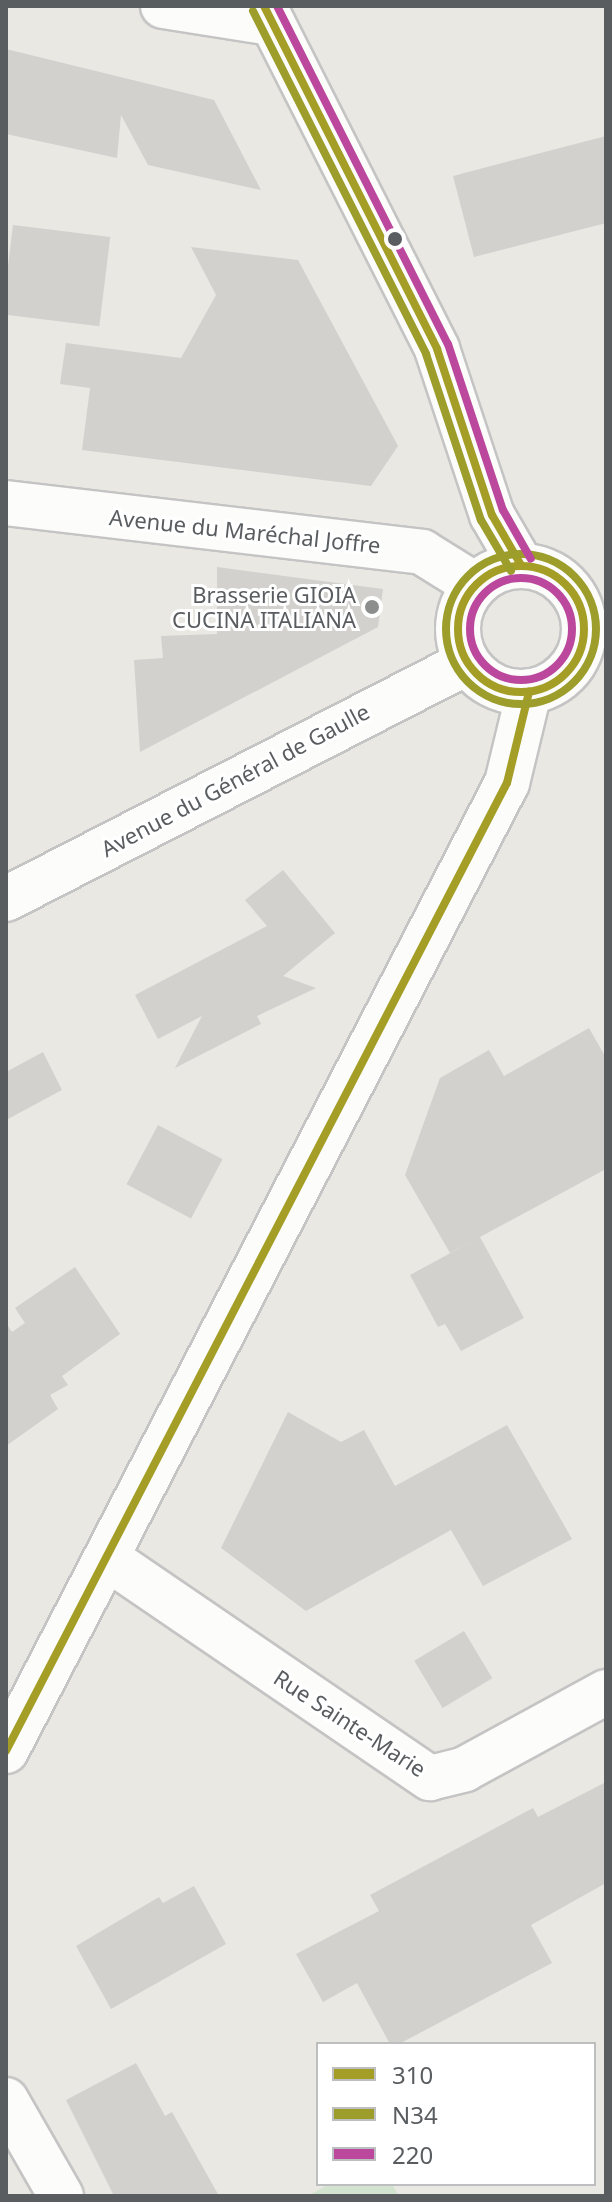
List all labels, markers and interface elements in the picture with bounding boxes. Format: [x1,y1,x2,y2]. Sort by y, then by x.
unlabelled marker [387,231,403,247]
street label: Avenue du Maréchal Joffre [108,504,382,558]
place label: Brasserie GIOIA CUCINA ITALIANA [172,581,356,632]
marker: Brasserie GIOIA CUCINA ITALIANA [363,598,381,616]
street label: Avenue du Général de Gaulle [96,698,374,862]
street label: Rue Sainte-Marie [269,1664,431,1782]
legend [316,2042,596,2186]
text: 310 [392,2058,433,2091]
text: N34 [392,2098,438,2131]
text: 220 [392,2138,433,2171]

